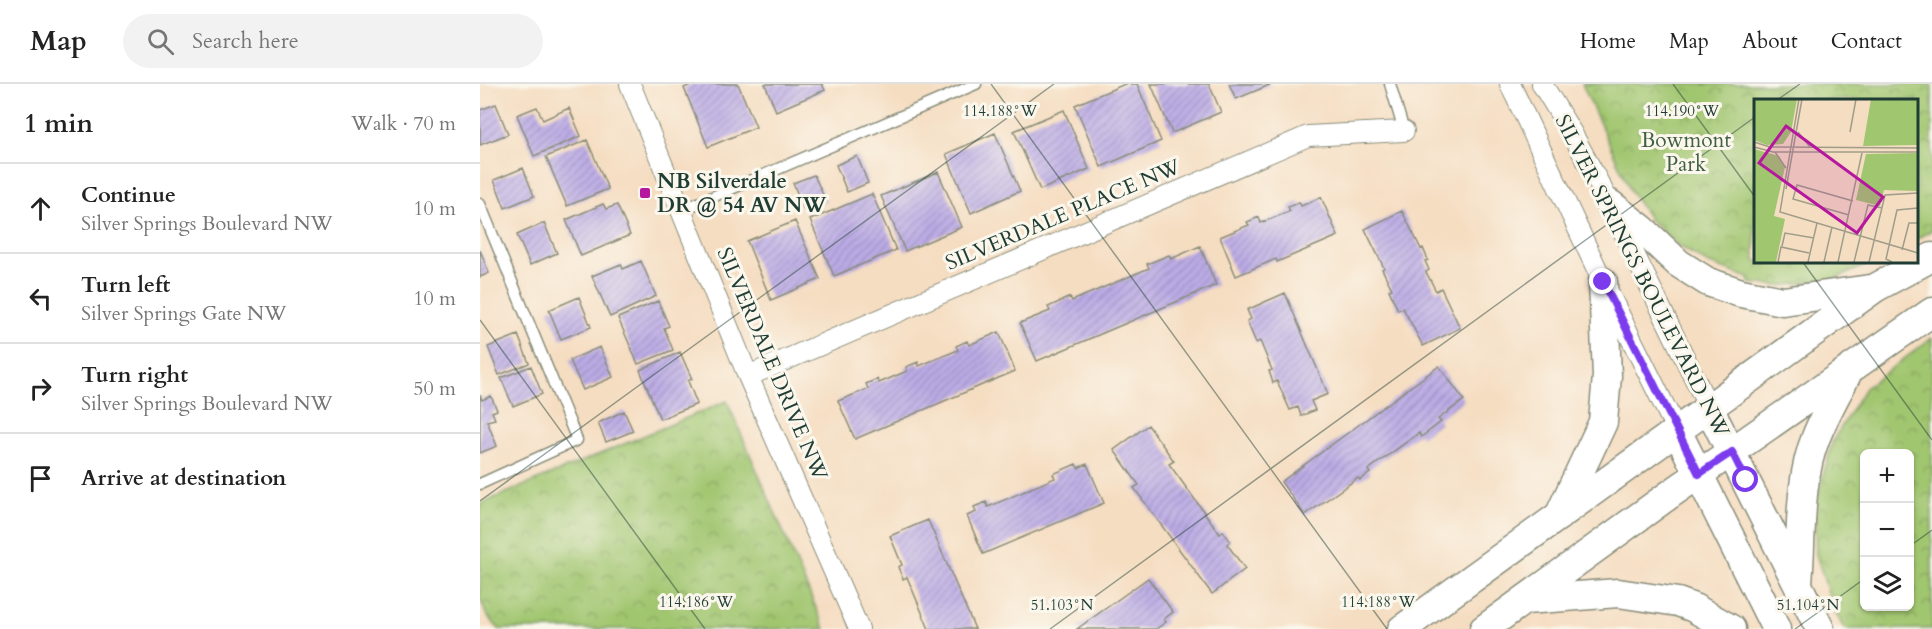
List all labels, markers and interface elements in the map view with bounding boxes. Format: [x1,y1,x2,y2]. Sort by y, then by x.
search box [123,14,543,68]
text: Map [30,22,87,60]
icon: search [144,25,177,58]
text: Search here [192,26,299,56]
text: Home [1580,27,1636,56]
text: Map [1669,27,1709,56]
text: About [1742,27,1798,56]
text: Contact [1831,27,1902,56]
inset map [1754,99,1917,262]
text: 114.188°W [963,101,1038,121]
text: 114.190°W [1645,101,1720,121]
text: 1 min [24,106,93,141]
text: Walk · 70 m [351,110,456,137]
street label: SILVER SPRINGS BOULEVARD NW [1548,110,1737,443]
park label: Bowmont Park [1641,126,1731,179]
street label: SILVERDALE PLACE NW [941,152,1186,278]
place label: NB Silverdale DR @ 54 AV NW [657,167,827,220]
text: Continue [81,180,176,210]
marker: NB Silverdale DR @ 54 AV NW [638,186,652,200]
icon: ahead [24,192,57,225]
text: 10 m [413,195,456,222]
text: Silver Springs Boulevard NW [81,210,333,237]
street label: SILVERDALE DRIVE NW [710,243,835,486]
route end [1589,268,1615,294]
text: Turn left [81,270,170,300]
icon: left [24,282,57,315]
text: 10 m [413,285,456,312]
text: Silver Springs Gate NW [81,300,286,327]
text: Turn right [81,360,188,390]
icon: right [24,372,57,405]
text: 50 m [413,375,456,402]
text: Silver Springs Boulevard NW [81,390,333,417]
map controls [1860,449,1914,611]
button: + [1860,449,1914,503]
icon: arrive [24,462,57,495]
text: Arrive at destination [81,463,286,493]
route start [1732,466,1758,492]
button: − [1860,503,1914,557]
button: layers [1860,557,1914,611]
text: 114.186°W [659,592,734,612]
text: 114.188°W [1341,592,1416,612]
text: 51.103°N [1031,595,1094,615]
text: 51.104°N [1777,595,1840,615]

